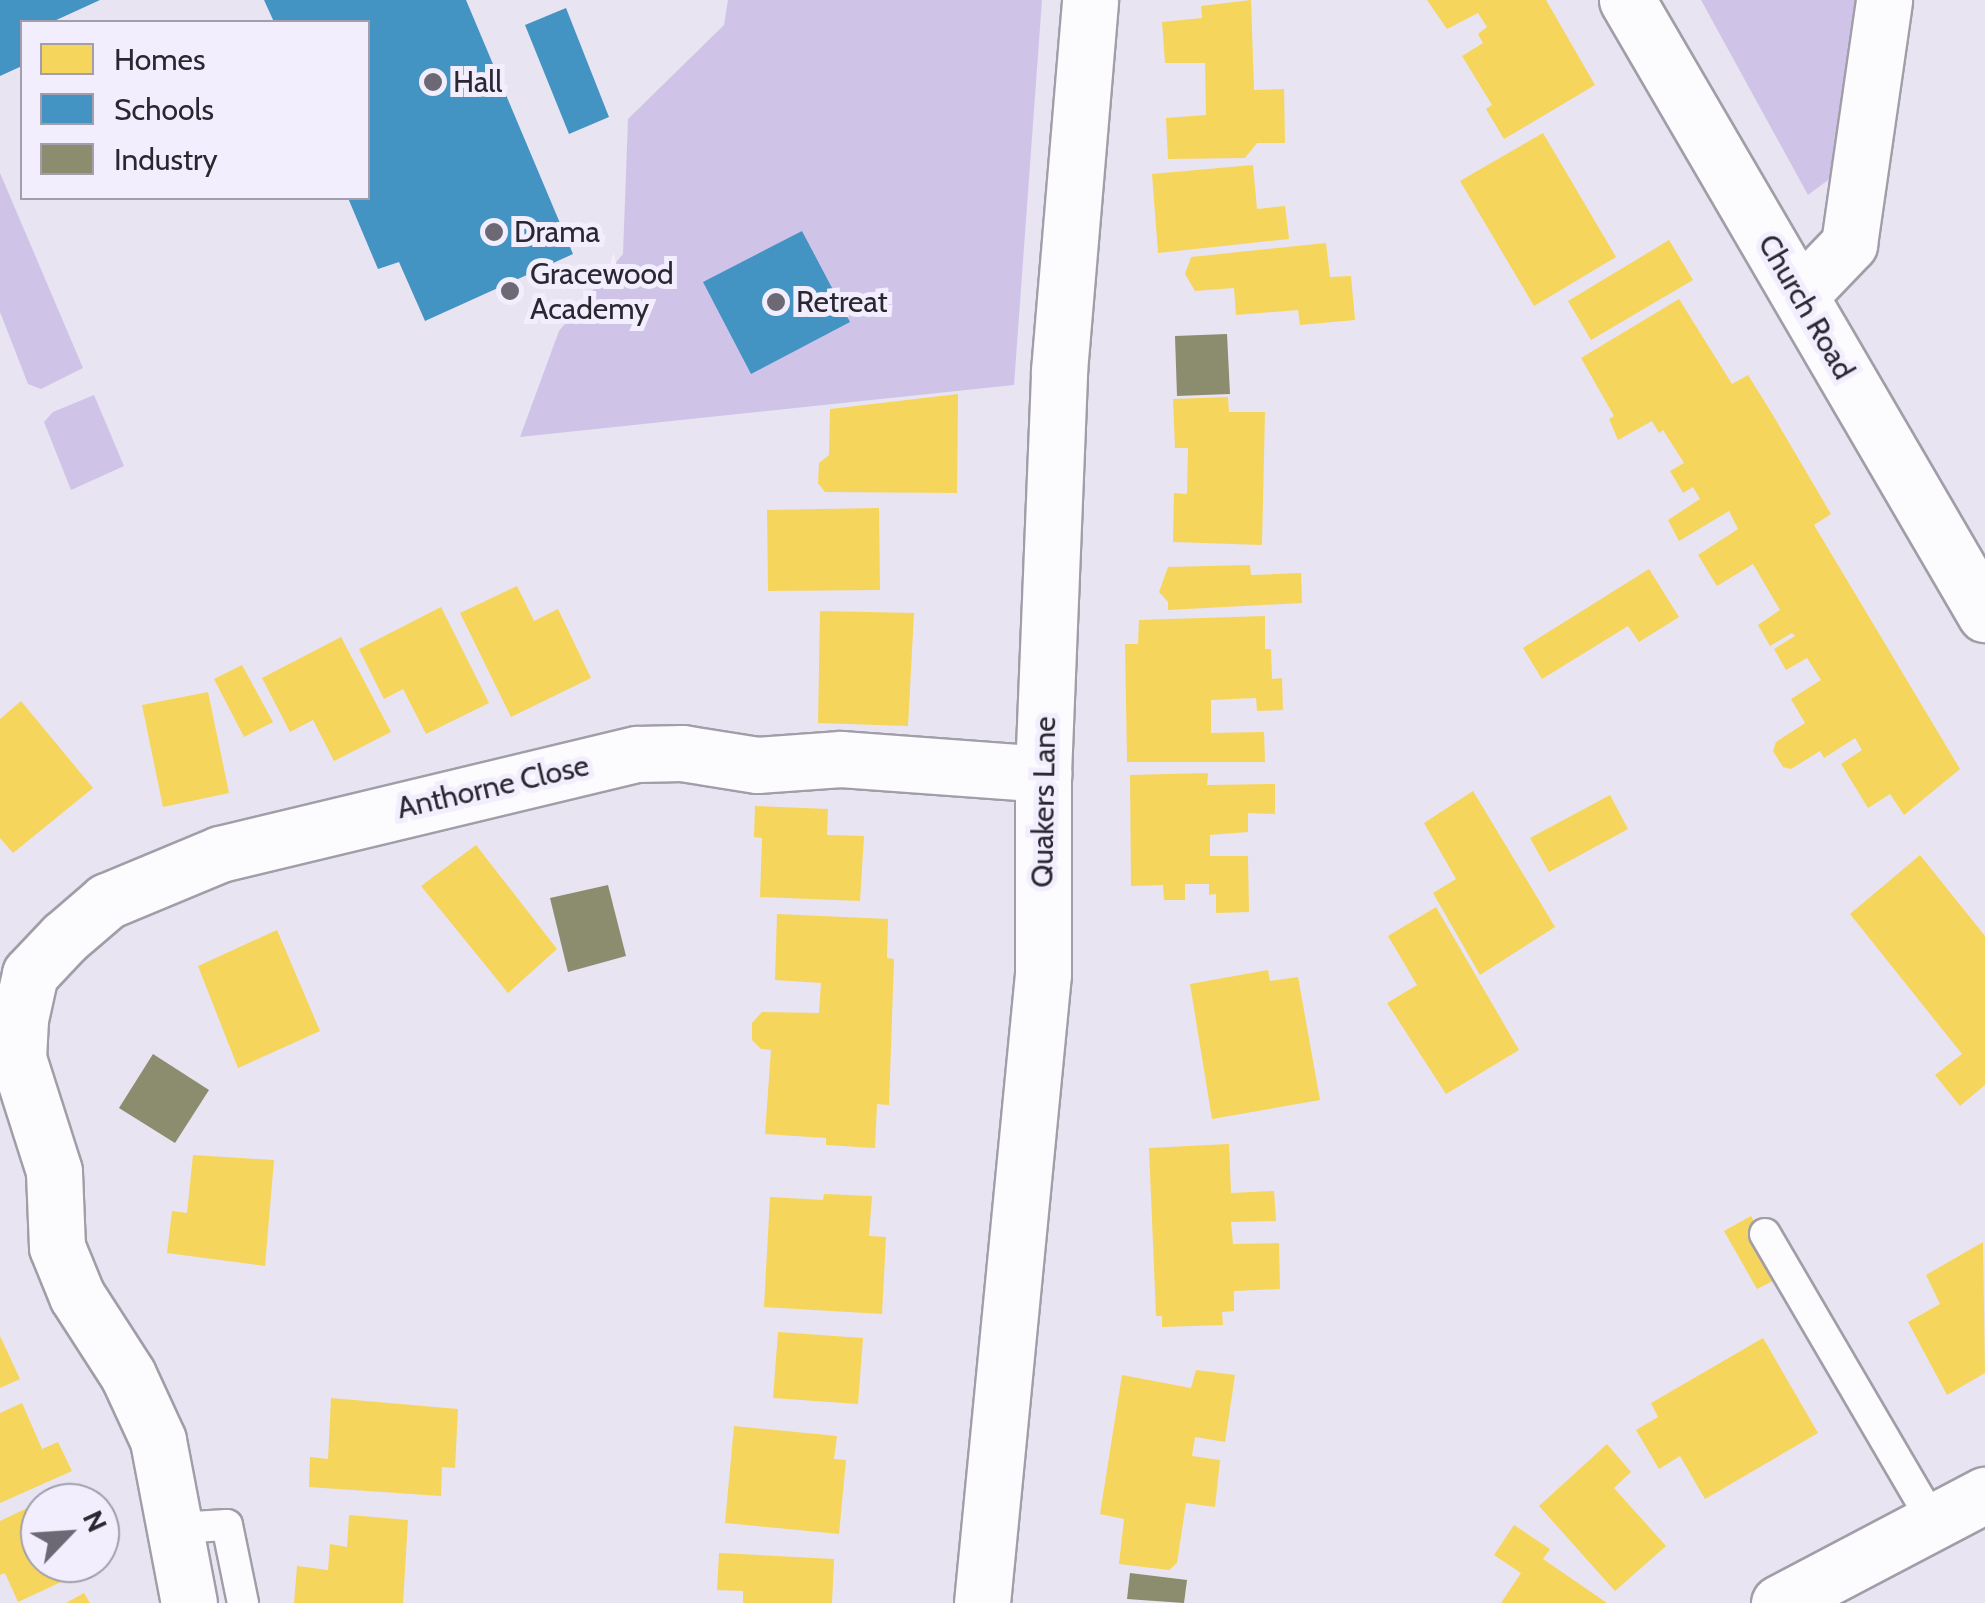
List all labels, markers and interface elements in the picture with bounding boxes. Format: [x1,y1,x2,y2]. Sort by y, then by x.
legend [20,20,370,200]
text: Homes [114,41,205,78]
place label: Hall [453,64,502,100]
marker: Hall [422,71,444,93]
text: Schools [114,91,214,128]
text: Industry [114,141,218,178]
place label: Drama [514,214,600,250]
marker: Drama [483,221,505,243]
street label: Church Road [1750,228,1862,386]
place label: Gracewood Academy [530,256,674,326]
marker: Gracewood Academy [499,280,521,302]
place label: Retreat [796,284,888,320]
marker: Retreat [765,291,787,313]
street label: Quakers Lane [1025,716,1063,888]
street label: Anthorne Close [393,747,593,827]
north arrow [20,1483,120,1583]
text: N [76,1505,115,1537]

